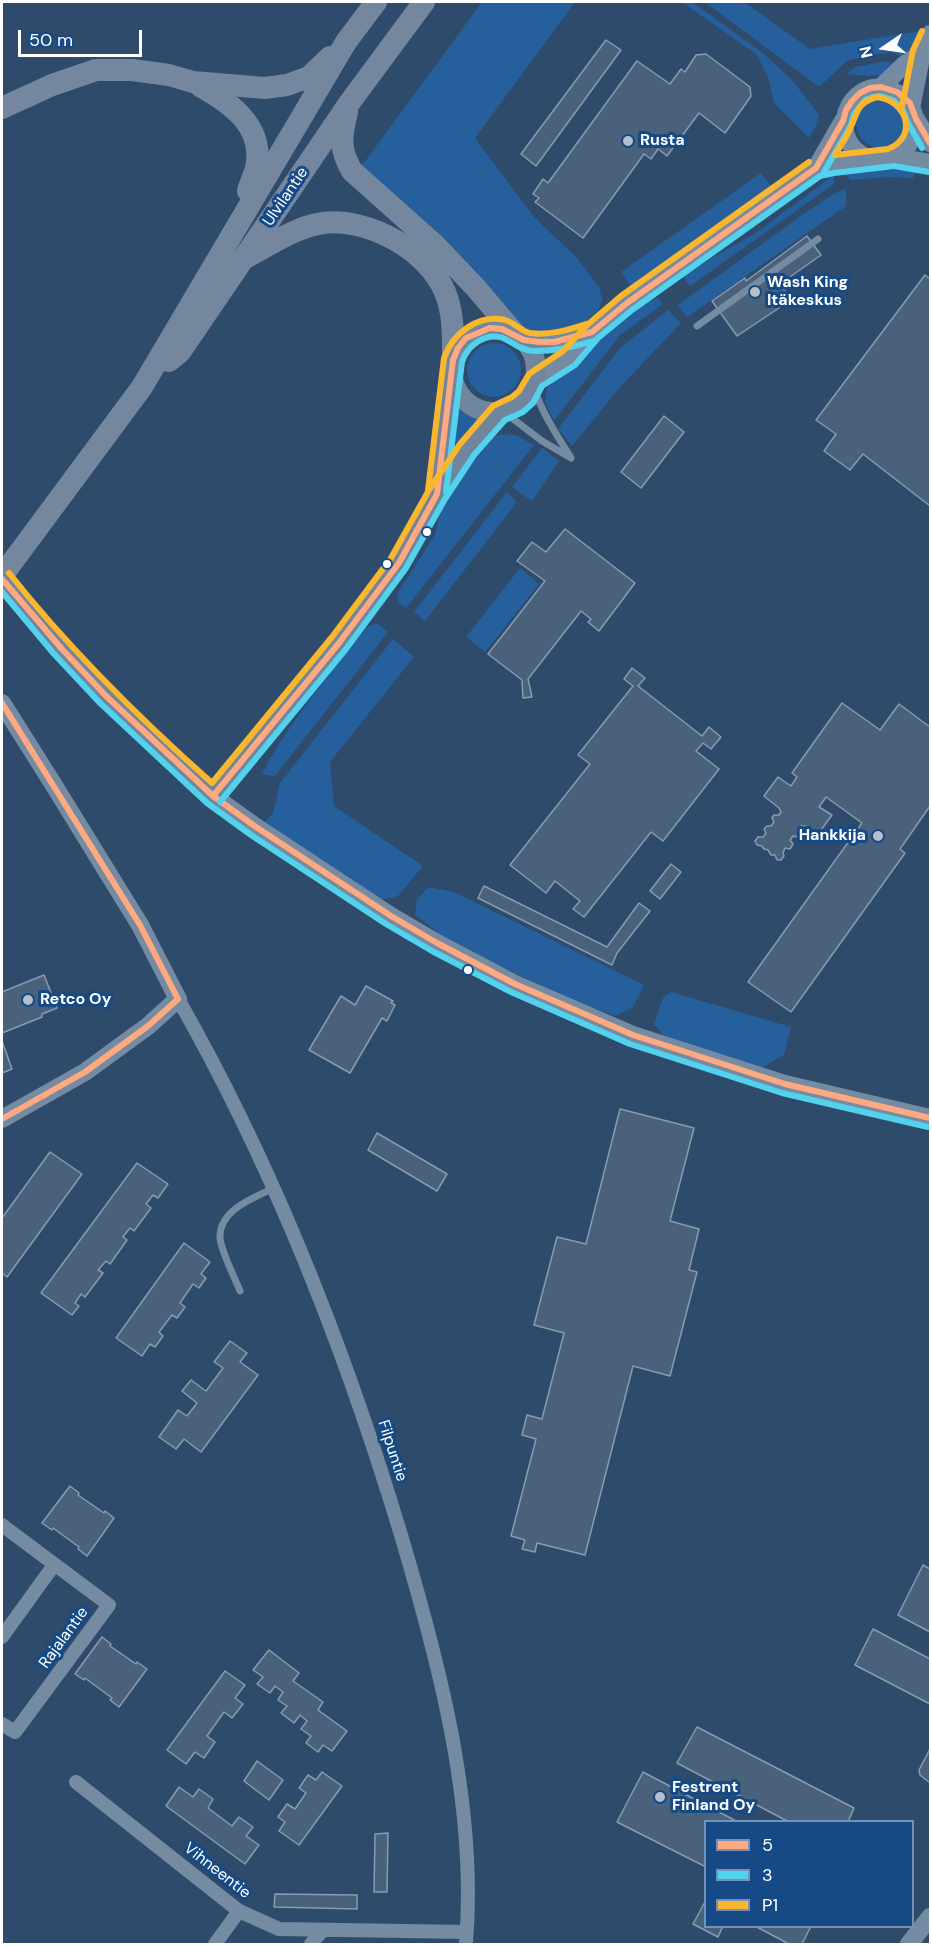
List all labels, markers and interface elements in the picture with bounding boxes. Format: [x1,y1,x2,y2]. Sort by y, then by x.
scale bar [21,18,146,56]
north arrow [854,18,914,78]
text: 50 m [29,28,73,52]
text: N [854,44,878,60]
place label: Rusta [640,131,685,151]
marker: Rusta [621,134,635,148]
street label: Ulvilantie [259,164,313,230]
place label: Wash King Itäkeskus [767,273,848,311]
marker: Wash King Itäkeskus [748,285,762,299]
unlabelled marker [421,526,433,538]
unlabelled marker [381,558,393,570]
place label: Hankkija [799,826,866,846]
marker: Hankkija [871,829,885,843]
unlabelled marker [462,964,474,976]
place label: Retco Oy [40,990,111,1010]
marker: Retco Oy [21,993,35,1007]
street label: Filpuntie [373,1418,411,1484]
street label: Rajalantie [35,1604,93,1672]
place label: Festrent Finland Oy [672,1778,755,1816]
marker: Festrent Finland Oy [653,1790,667,1804]
legend [704,1820,914,1928]
text: 5 [762,1833,773,1857]
street label: Vihneentie [180,1839,254,1903]
text: 3 [762,1863,773,1887]
text: P1 [762,1893,778,1917]

